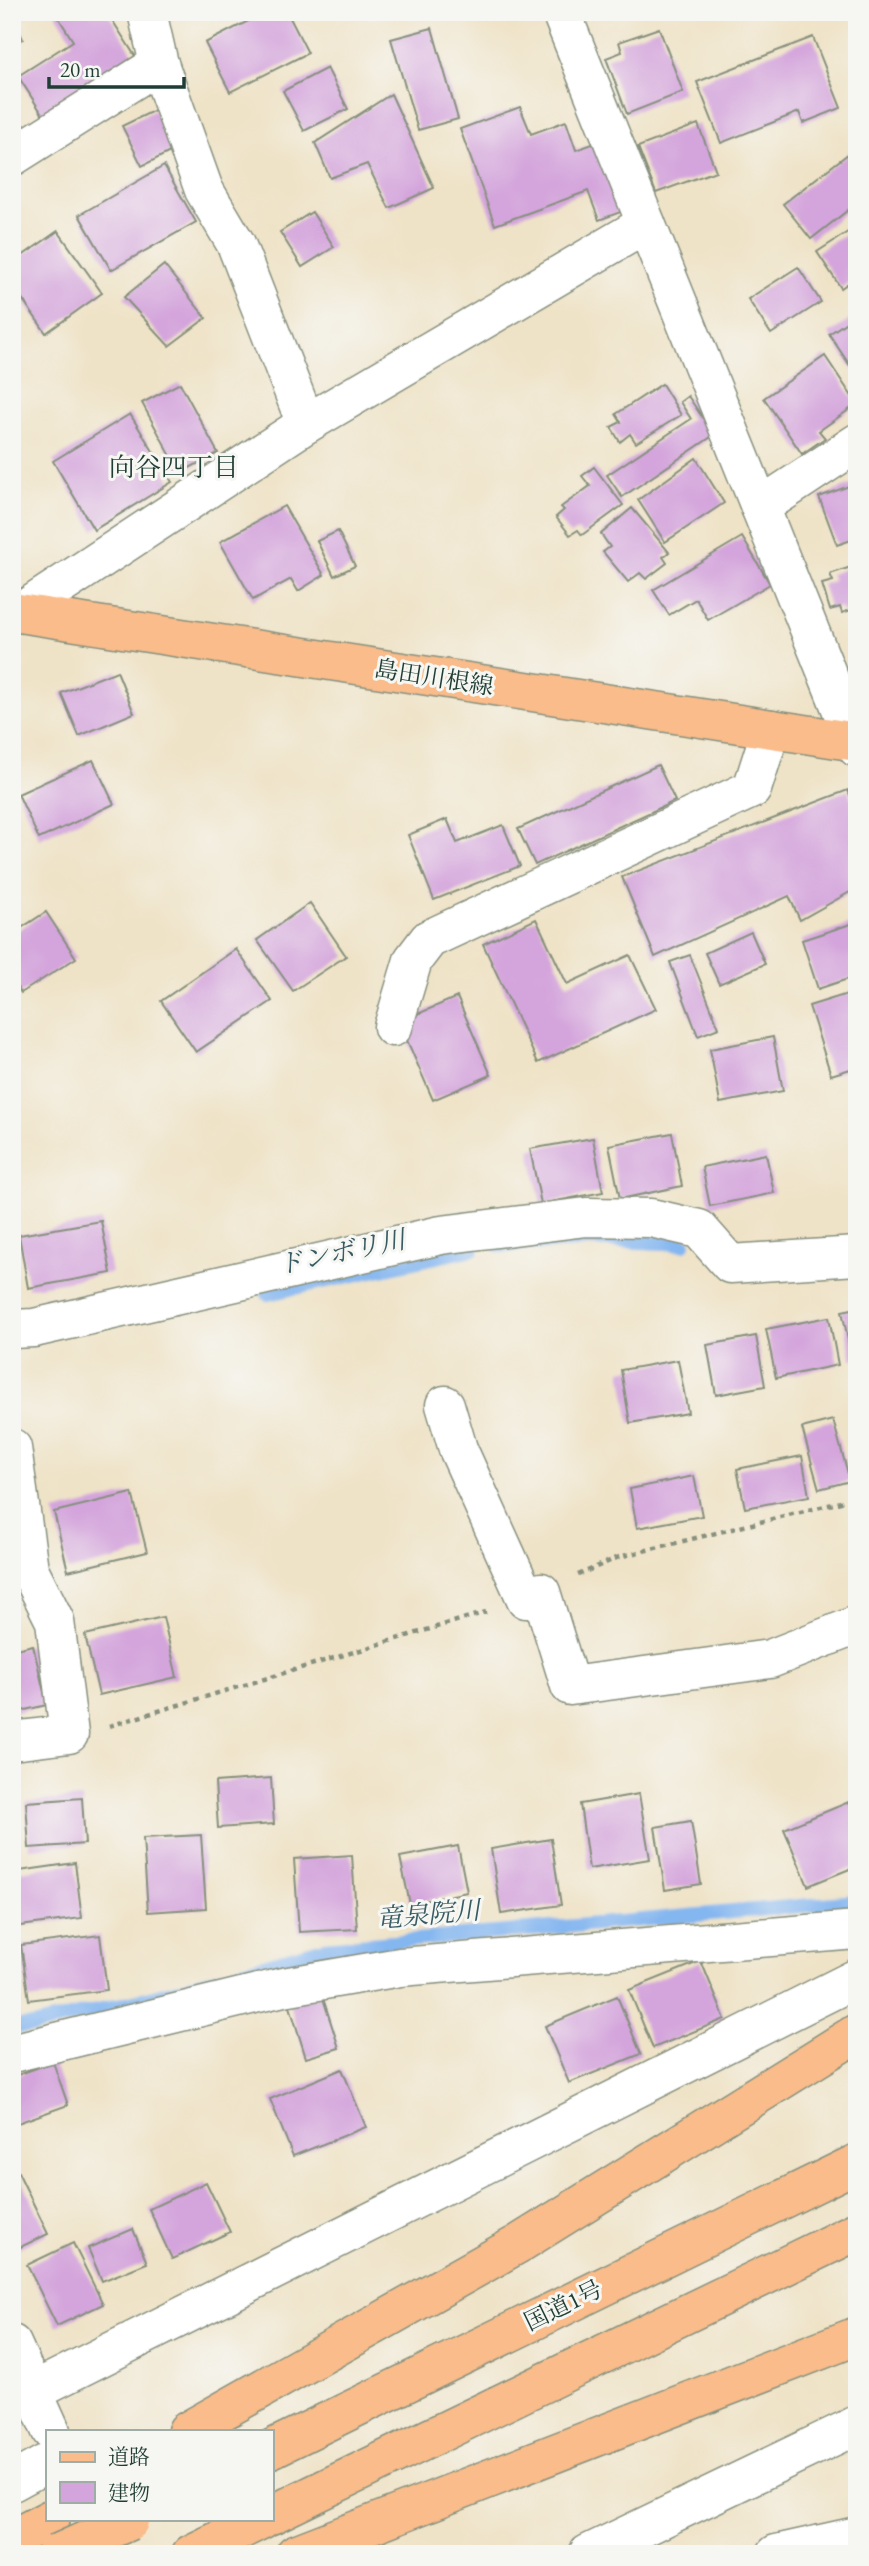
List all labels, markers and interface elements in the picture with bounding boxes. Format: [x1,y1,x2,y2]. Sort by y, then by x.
scale bar [49,46,184,90]
text: 20 m [60,56,101,83]
district label: 向谷四丁目 [109,450,239,484]
street label: 島田川根線 [372,652,496,702]
water label: ドンボリ川 [274,1221,411,1282]
water label: 竜泉院川 [375,1892,484,1935]
street label: 国道1号 [519,2273,607,2337]
legend [46,2430,273,2520]
text: 道路 [108,2443,150,2470]
text: 建物 [108,2479,150,2506]

